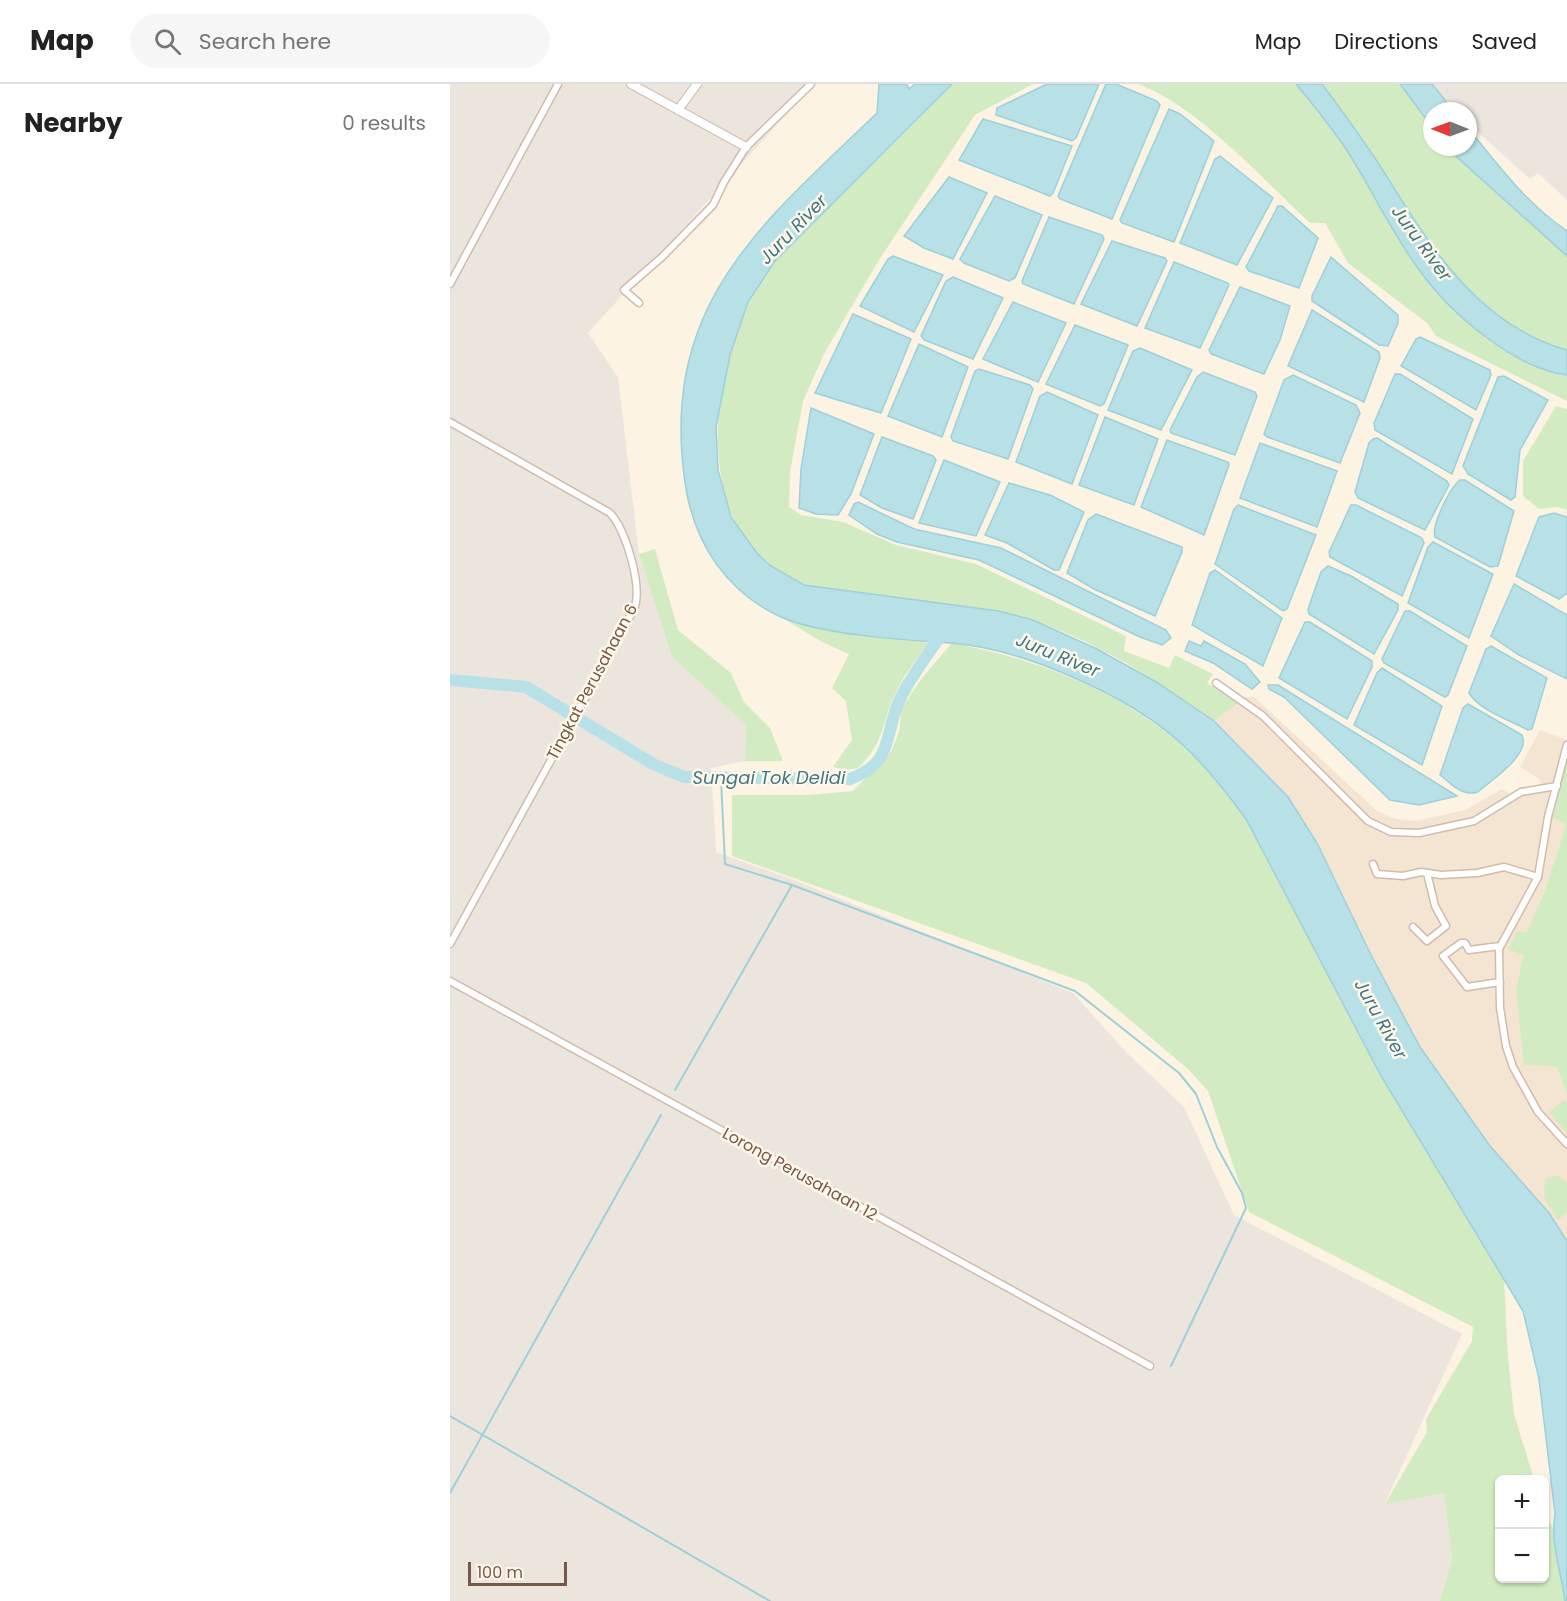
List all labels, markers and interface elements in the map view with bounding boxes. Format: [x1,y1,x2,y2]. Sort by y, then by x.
search box [130,14,550,68]
text: Map [30,21,94,60]
icon: search [151,25,184,58]
text: Search here [199,26,331,57]
text: Map [1255,27,1301,56]
text: Directions [1334,27,1438,56]
text: Saved [1471,27,1537,56]
north arrow [1423,102,1477,156]
text: Nearby [24,105,122,141]
text: 0 results [342,109,426,137]
water label: Juru River [753,188,833,269]
water label: Juru River [1386,200,1459,287]
street label: Tingkat Perusahaan 6 [541,600,643,764]
water label: Juru River [1013,627,1105,684]
water label: Sungai Tok Delidi [693,765,846,790]
water label: Juru River [1349,974,1414,1065]
street label: Lorong Perusahaan 12 [718,1122,882,1226]
map controls [1495,1475,1549,1583]
button: + [1495,1475,1549,1529]
button: − [1495,1529,1549,1583]
scale bar [468,1559,567,1586]
text: 100 m [477,1561,523,1584]

